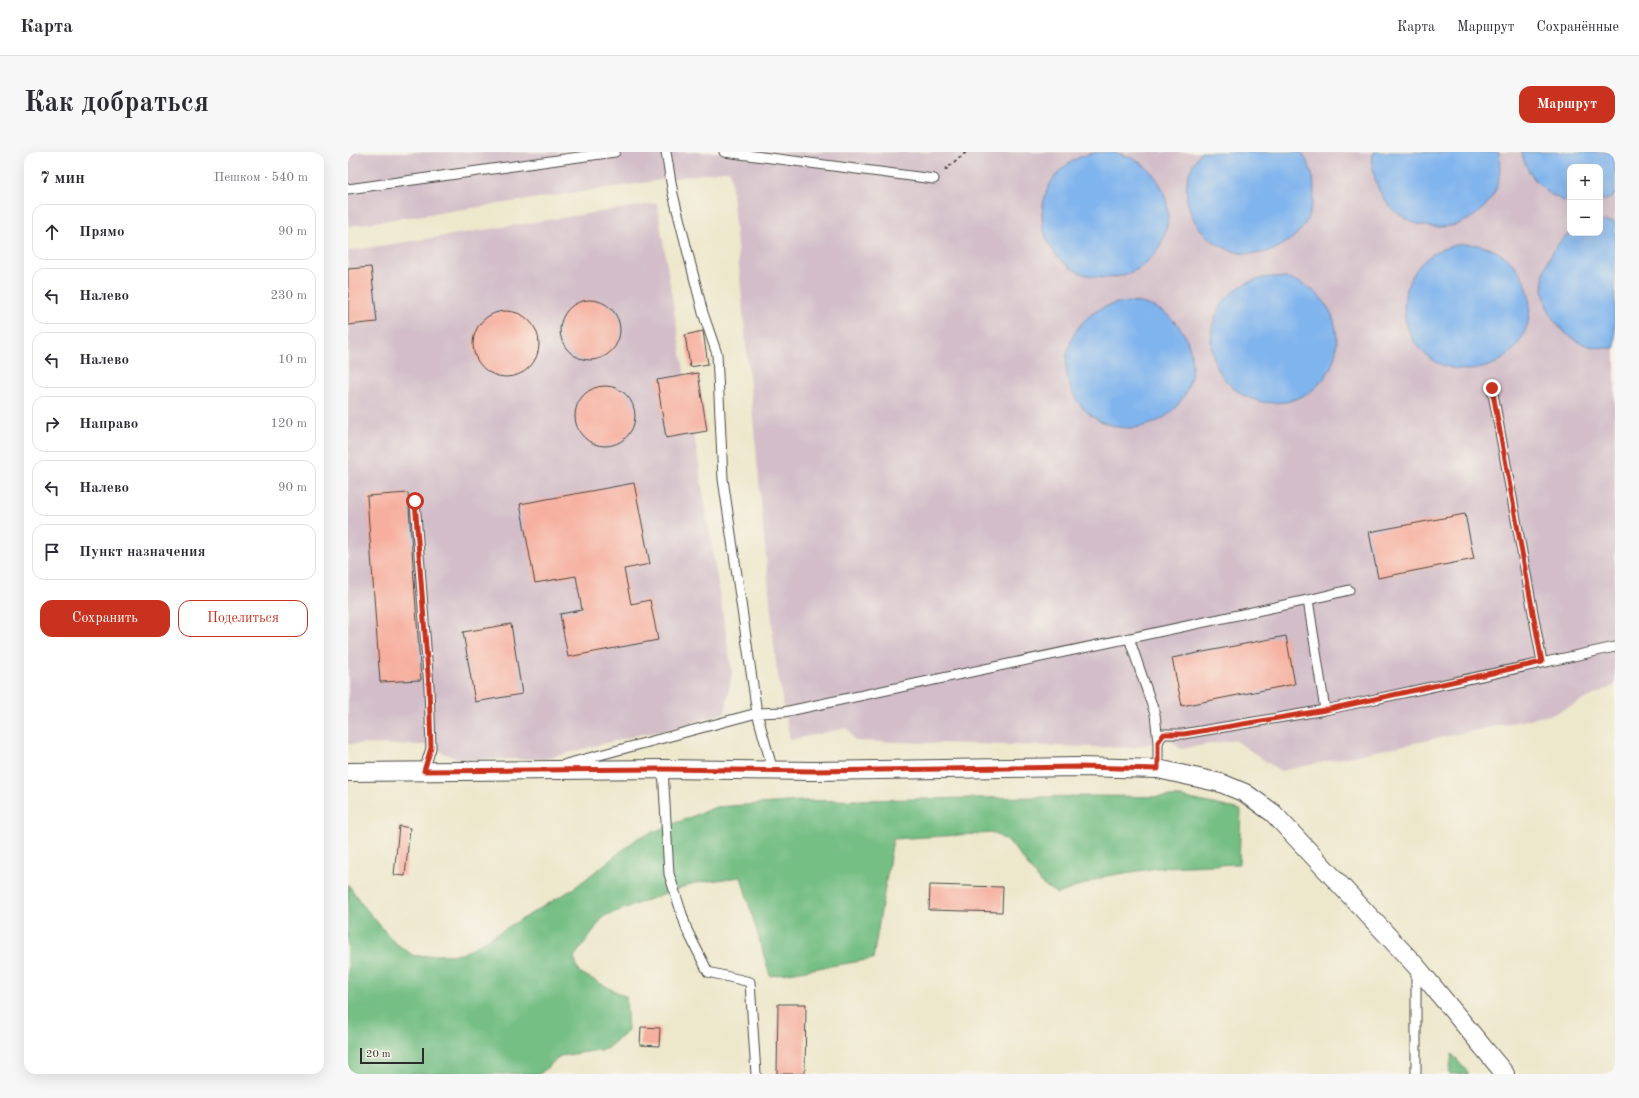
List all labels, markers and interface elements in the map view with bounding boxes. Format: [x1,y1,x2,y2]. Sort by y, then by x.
text: Карта [20,18,73,37]
text: Карта [1397,20,1435,34]
text: Маршрут [1457,20,1514,34]
text: Сохранённые [1536,20,1619,34]
button: Маршрут [1519,86,1615,123]
text: Как добраться [24,90,209,118]
map controls [1567,164,1603,236]
button: + [1567,164,1603,200]
text: 7 мин [40,170,85,187]
text: Пешком · 540 m [214,171,308,184]
button: − [1567,200,1603,236]
icon: ahead [41,221,63,243]
text: Прямо [79,225,125,240]
text: 90 m [278,225,307,238]
icon: left [41,285,63,307]
text: Налево [79,289,129,304]
text: 230 m [270,289,307,302]
icon: left [41,349,63,371]
text: Налево [79,353,129,368]
text: 10 m [278,353,307,366]
route end [1483,379,1501,397]
icon: right [41,413,63,435]
text: Направо [79,417,138,432]
text: 120 m [270,417,307,430]
icon: left [41,477,63,499]
text: Налево [79,481,129,496]
text: 90 m [278,481,307,494]
route start [406,492,424,510]
icon: arrive [41,541,63,563]
text: Пункт назначения [79,545,206,560]
button: Сохранить [40,600,170,637]
button: Поделиться [178,600,308,637]
scale bar [360,1046,424,1065]
text: 20 m [366,1049,391,1060]

